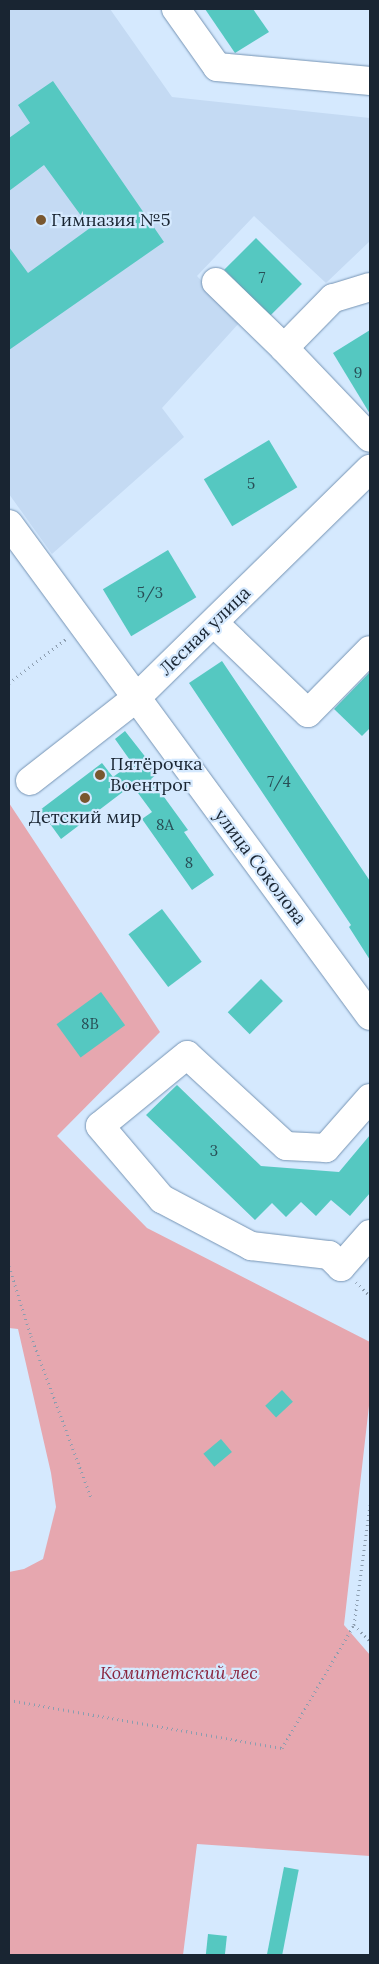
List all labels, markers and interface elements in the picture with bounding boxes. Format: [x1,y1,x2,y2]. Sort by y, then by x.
place label: Гимназия №5 [51,209,171,231]
marker: Гимназия №5 [35,214,47,226]
house number: 7 [259,269,265,287]
house number: 9 [354,364,362,382]
house number: 5 [247,475,255,493]
street label: Лесная улица [155,582,255,680]
house number: 5/3 [137,584,163,602]
place label: Пятёрочка Воентрог [110,754,202,796]
marker: Пятёрочка Воентрог [94,769,106,781]
house number: 7/4 [267,773,291,791]
marker: Детский мир [79,792,91,804]
street label: улица Соколова [209,805,311,929]
place label: Детский мир [29,806,141,828]
house number: 8А [156,816,174,834]
house number: 8 [185,854,193,872]
house number: 8В [81,1015,99,1033]
house number: 3 [210,1142,218,1160]
park label: Комитетский лес [100,1662,258,1684]

